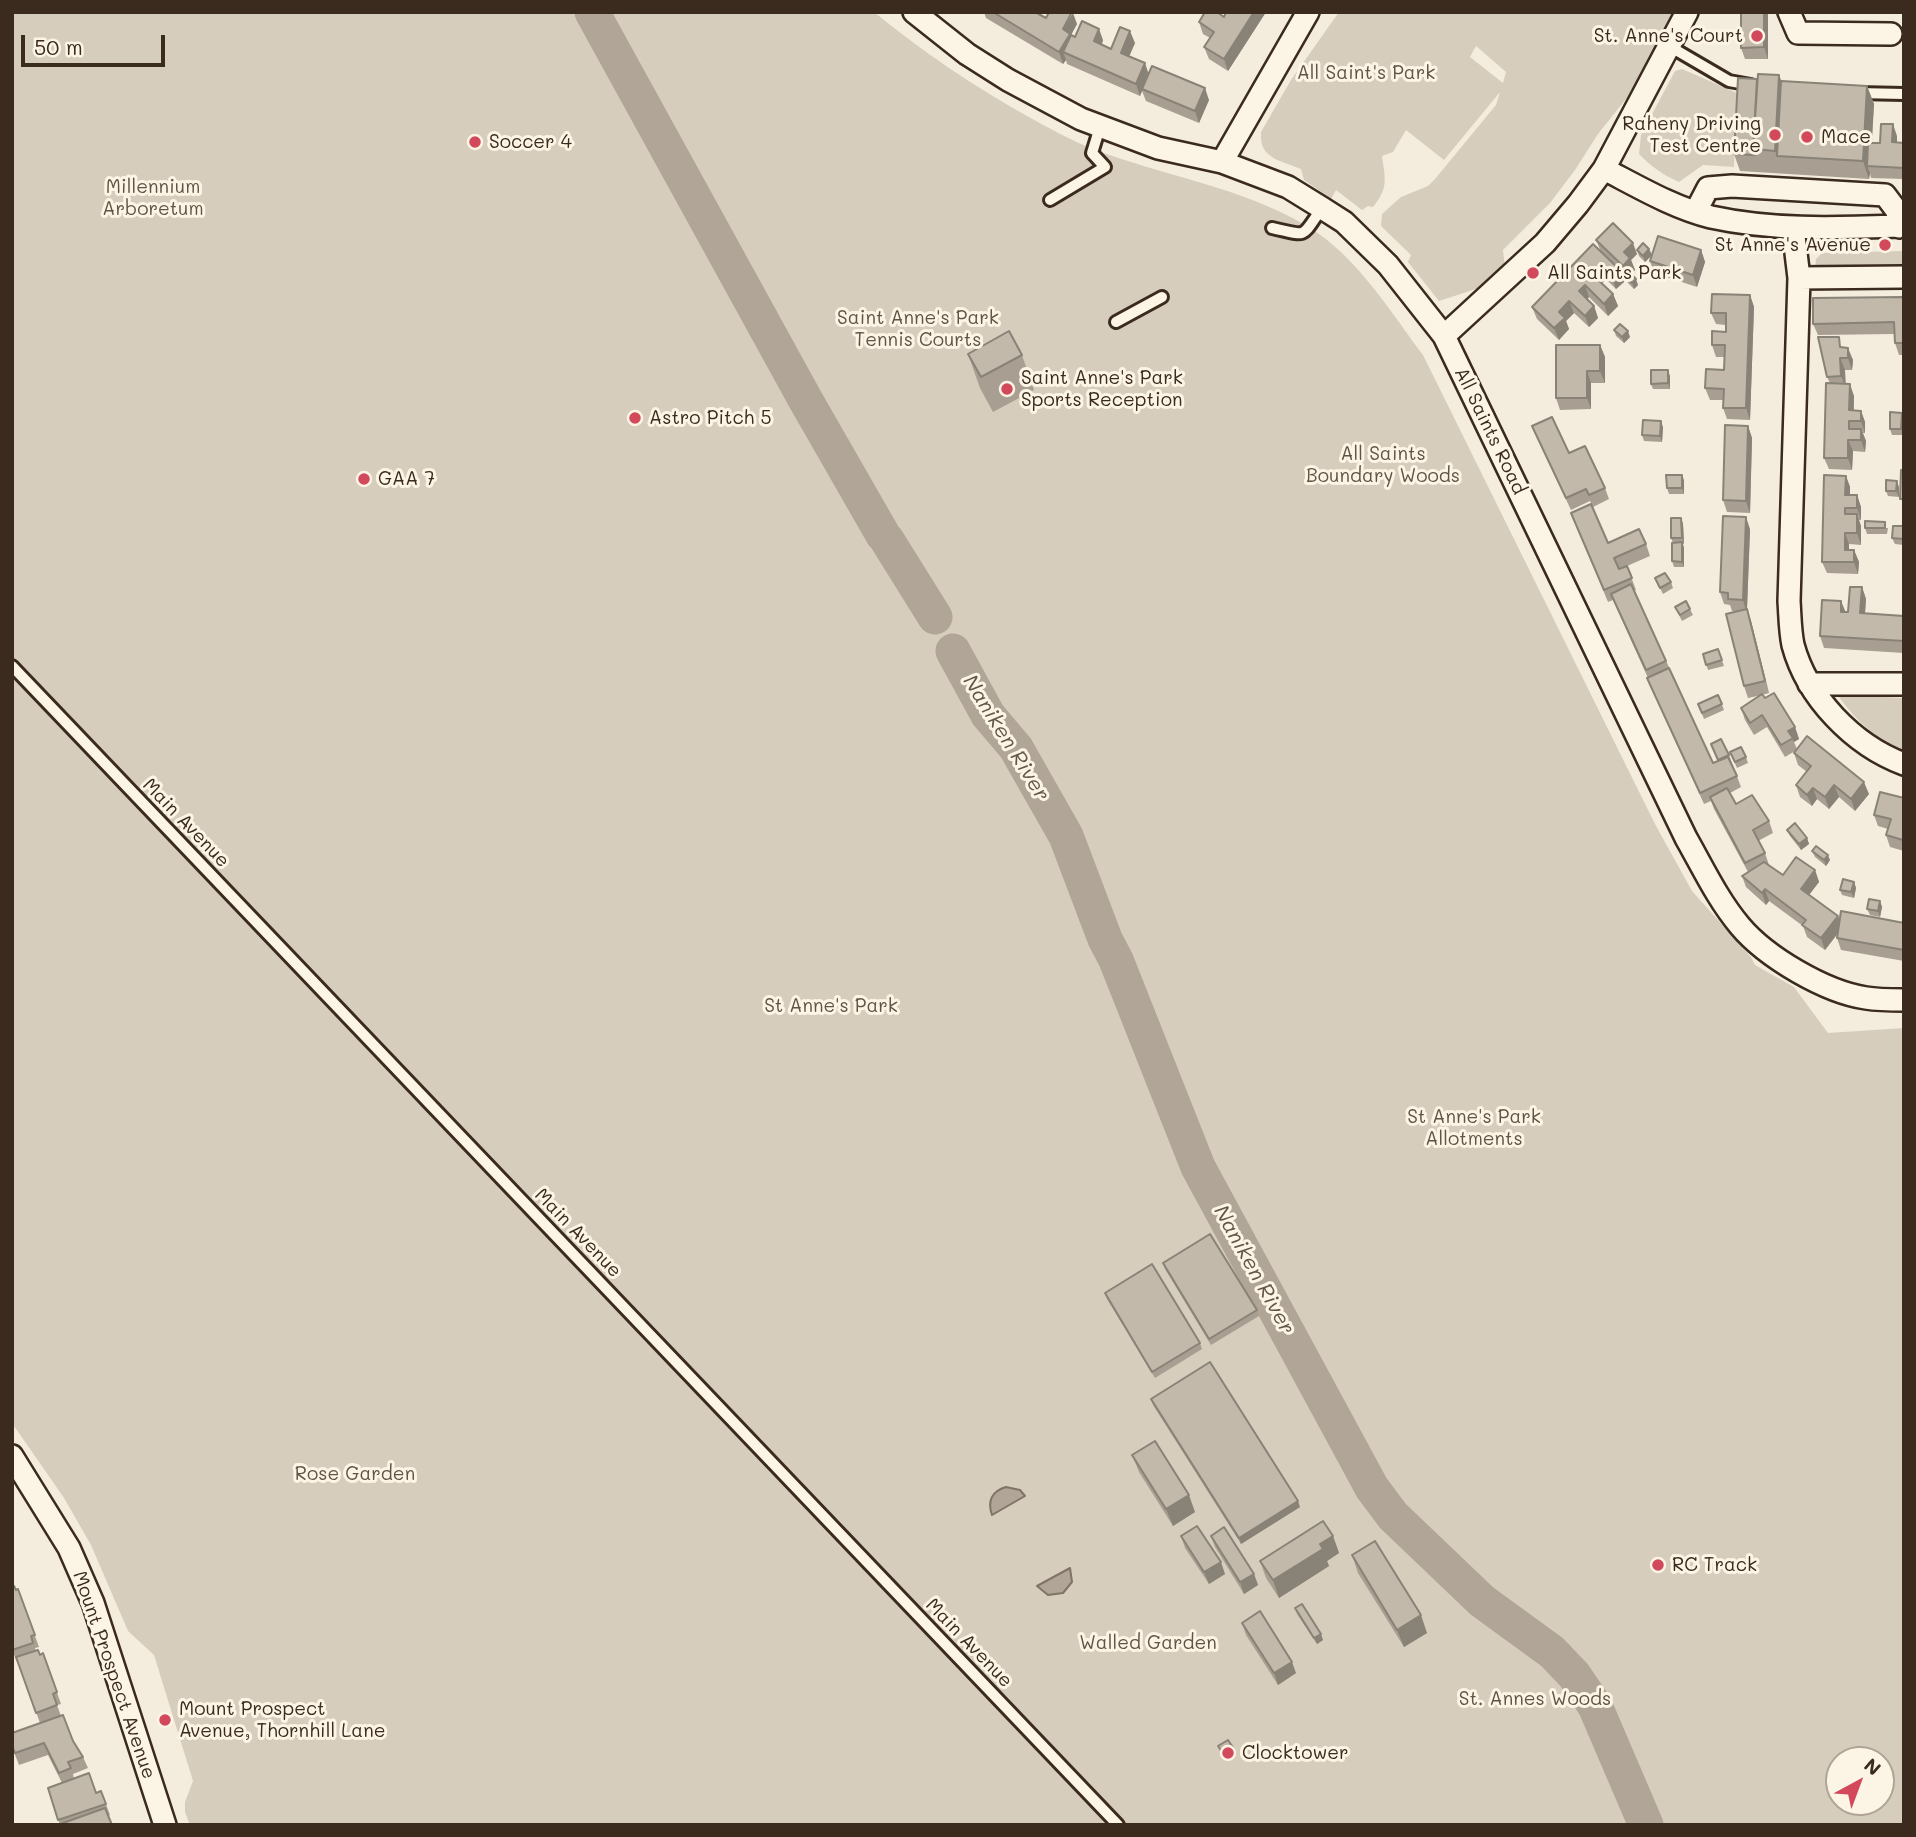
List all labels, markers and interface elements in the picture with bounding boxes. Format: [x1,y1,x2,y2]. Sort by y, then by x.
scale bar [24,21,168,65]
place label: St. Anne's Court [1594,25,1743,47]
marker: St. Anne's Court [1749,28,1765,44]
text: 50 m [34,33,83,60]
park label: All Saint's Park [1297,62,1435,84]
place label: Raheny Driving Test Centre [1622,113,1761,157]
place label: Mace [1821,126,1871,148]
marker: Raheny Driving Test Centre [1767,127,1783,143]
marker: Mace [1799,129,1815,145]
place label: Soccer 4 [489,131,572,153]
marker: Soccer 4 [467,134,483,150]
park label: Millennium Arboretum [102,176,204,220]
place label: St Anne's Avenue [1715,234,1871,256]
marker: St Anne's Avenue [1877,237,1893,253]
place label: All Saints Park [1547,262,1681,284]
marker: All Saints Park [1525,265,1541,281]
park label: Saint Anne's Park Tennis Courts [837,307,999,351]
street label: All Saints Road [1449,364,1531,498]
place label: Saint Anne's Park Sports Reception [1021,367,1183,411]
marker: Saint Anne's Park Sports Reception [999,381,1015,397]
place label: Astro Pitch 5 [649,407,771,429]
marker: Astro Pitch 5 [627,410,643,426]
park label: All Saints Boundary Woods [1306,443,1460,487]
place label: GAA 7 [378,468,435,490]
marker: GAA 7 [356,471,372,487]
water label: Naniken River [957,670,1055,806]
street label: Main Avenue [138,774,234,872]
park label: St Anne's Park [764,995,898,1017]
park label: St Anne's Park Allotments [1407,1106,1541,1150]
street label: Main Avenue [530,1184,626,1282]
water label: Naniken River [1208,1201,1300,1339]
park label: Rose Garden [295,1463,415,1485]
place label: RC Track [1672,1554,1757,1576]
marker: RC Track [1650,1557,1666,1573]
street label: Mount Prospect Avenue [68,1568,160,1782]
street label: Main Avenue [921,1594,1017,1692]
park label: Walled Garden [1079,1632,1217,1654]
park label: St. Annes Woods [1459,1688,1611,1710]
place label: Mount Prospect Avenue, Thornhill Lane [179,1698,385,1742]
marker: Mount Prospect Avenue, Thornhill Lane [157,1712,173,1728]
place label: Clocktower [1242,1742,1349,1764]
marker: Clocktower [1220,1745,1236,1761]
north arrow [1825,1746,1895,1816]
text: N [1859,1752,1886,1780]

